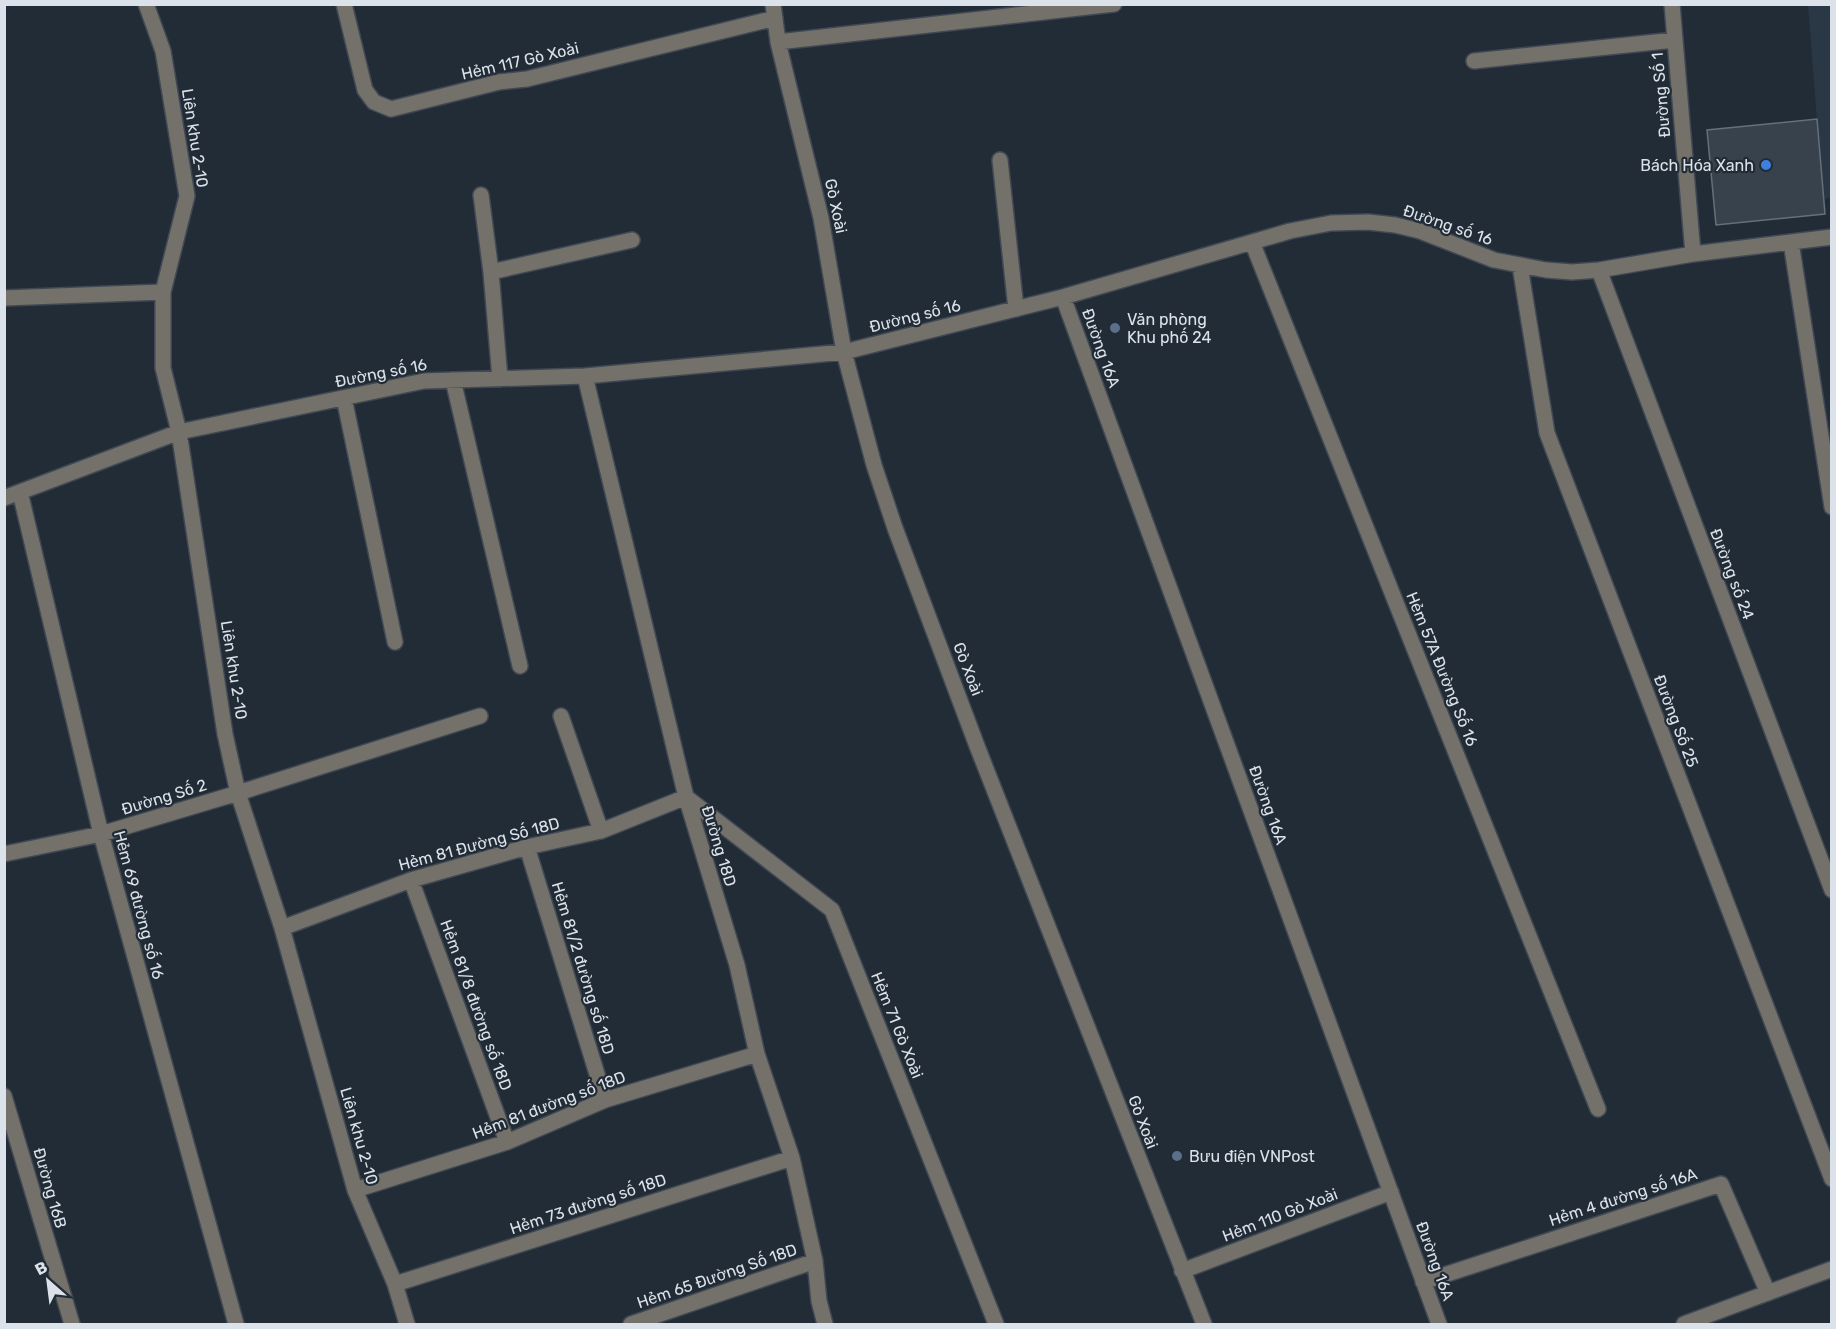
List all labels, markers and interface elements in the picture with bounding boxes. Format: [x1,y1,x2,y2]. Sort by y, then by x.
street label: Hẻm 117 Gò Xoài [459,38,581,84]
street label: Đường Số 1 [1646,52,1674,139]
street label: Liên khu 2-10 [178,87,212,189]
place label: Bách Hóa Xanh [1640,156,1754,175]
marker: Bách Hóa Xanh [1759,158,1773,172]
street label: Gò Xoài [821,177,851,235]
street label: Đường số 16 [1401,200,1496,249]
street label: Đường số 16 [867,294,963,337]
street label: Đường 16A [1078,306,1124,390]
place label: Văn phòng Khu phố 24 [1127,310,1212,347]
marker: Văn phòng Khu phố 24 [1108,321,1122,335]
street label: Đường số 16 [333,353,429,391]
street label: Đường số 24 [1706,525,1759,622]
street label: Hẻm 57A Đường Số 16 [1402,589,1483,749]
street label: Liên khu 2-10 [217,619,251,721]
street label: Gò Xoài [949,640,987,698]
street label: Đường Số 25 [1650,672,1704,770]
street label: Đường 16A [1245,763,1291,847]
street label: Đường Số 2 [119,774,209,819]
street label: Đường 18D [698,803,740,889]
street label: Hẻm 81 Đường Số 18D [396,812,562,875]
street label: Hẻm 69 đường số 16 [110,828,169,982]
street label: Hẻm 81/2 đường số 18D [548,879,620,1057]
street label: Hẻm 81/8 đường số 18D [436,917,517,1093]
street label: Hẻm 71 Gò Xoài [867,969,927,1081]
street label: Hẻm 81 đường số 18D [469,1066,628,1143]
street label: Liên khu 2-10 [336,1085,382,1187]
street label: Gò Xoài [1124,1093,1162,1151]
street label: Đường 16B [29,1146,71,1230]
place label: Bưu điện VNPost [1189,1147,1315,1166]
marker: Bưu điện VNPost [1170,1149,1184,1163]
street label: Hẻm 4 đường số 16A [1546,1163,1700,1230]
street label: Hẻm 73 đường số 18D [507,1168,669,1238]
street label: Hẻm 110 Gò Xoài [1220,1184,1340,1246]
street label: Đường 16A [1412,1219,1458,1303]
street label: Hẻm 65 Đường Số 18D [634,1238,800,1312]
north arrow [18,1251,78,1311]
text: B [32,1257,51,1279]

